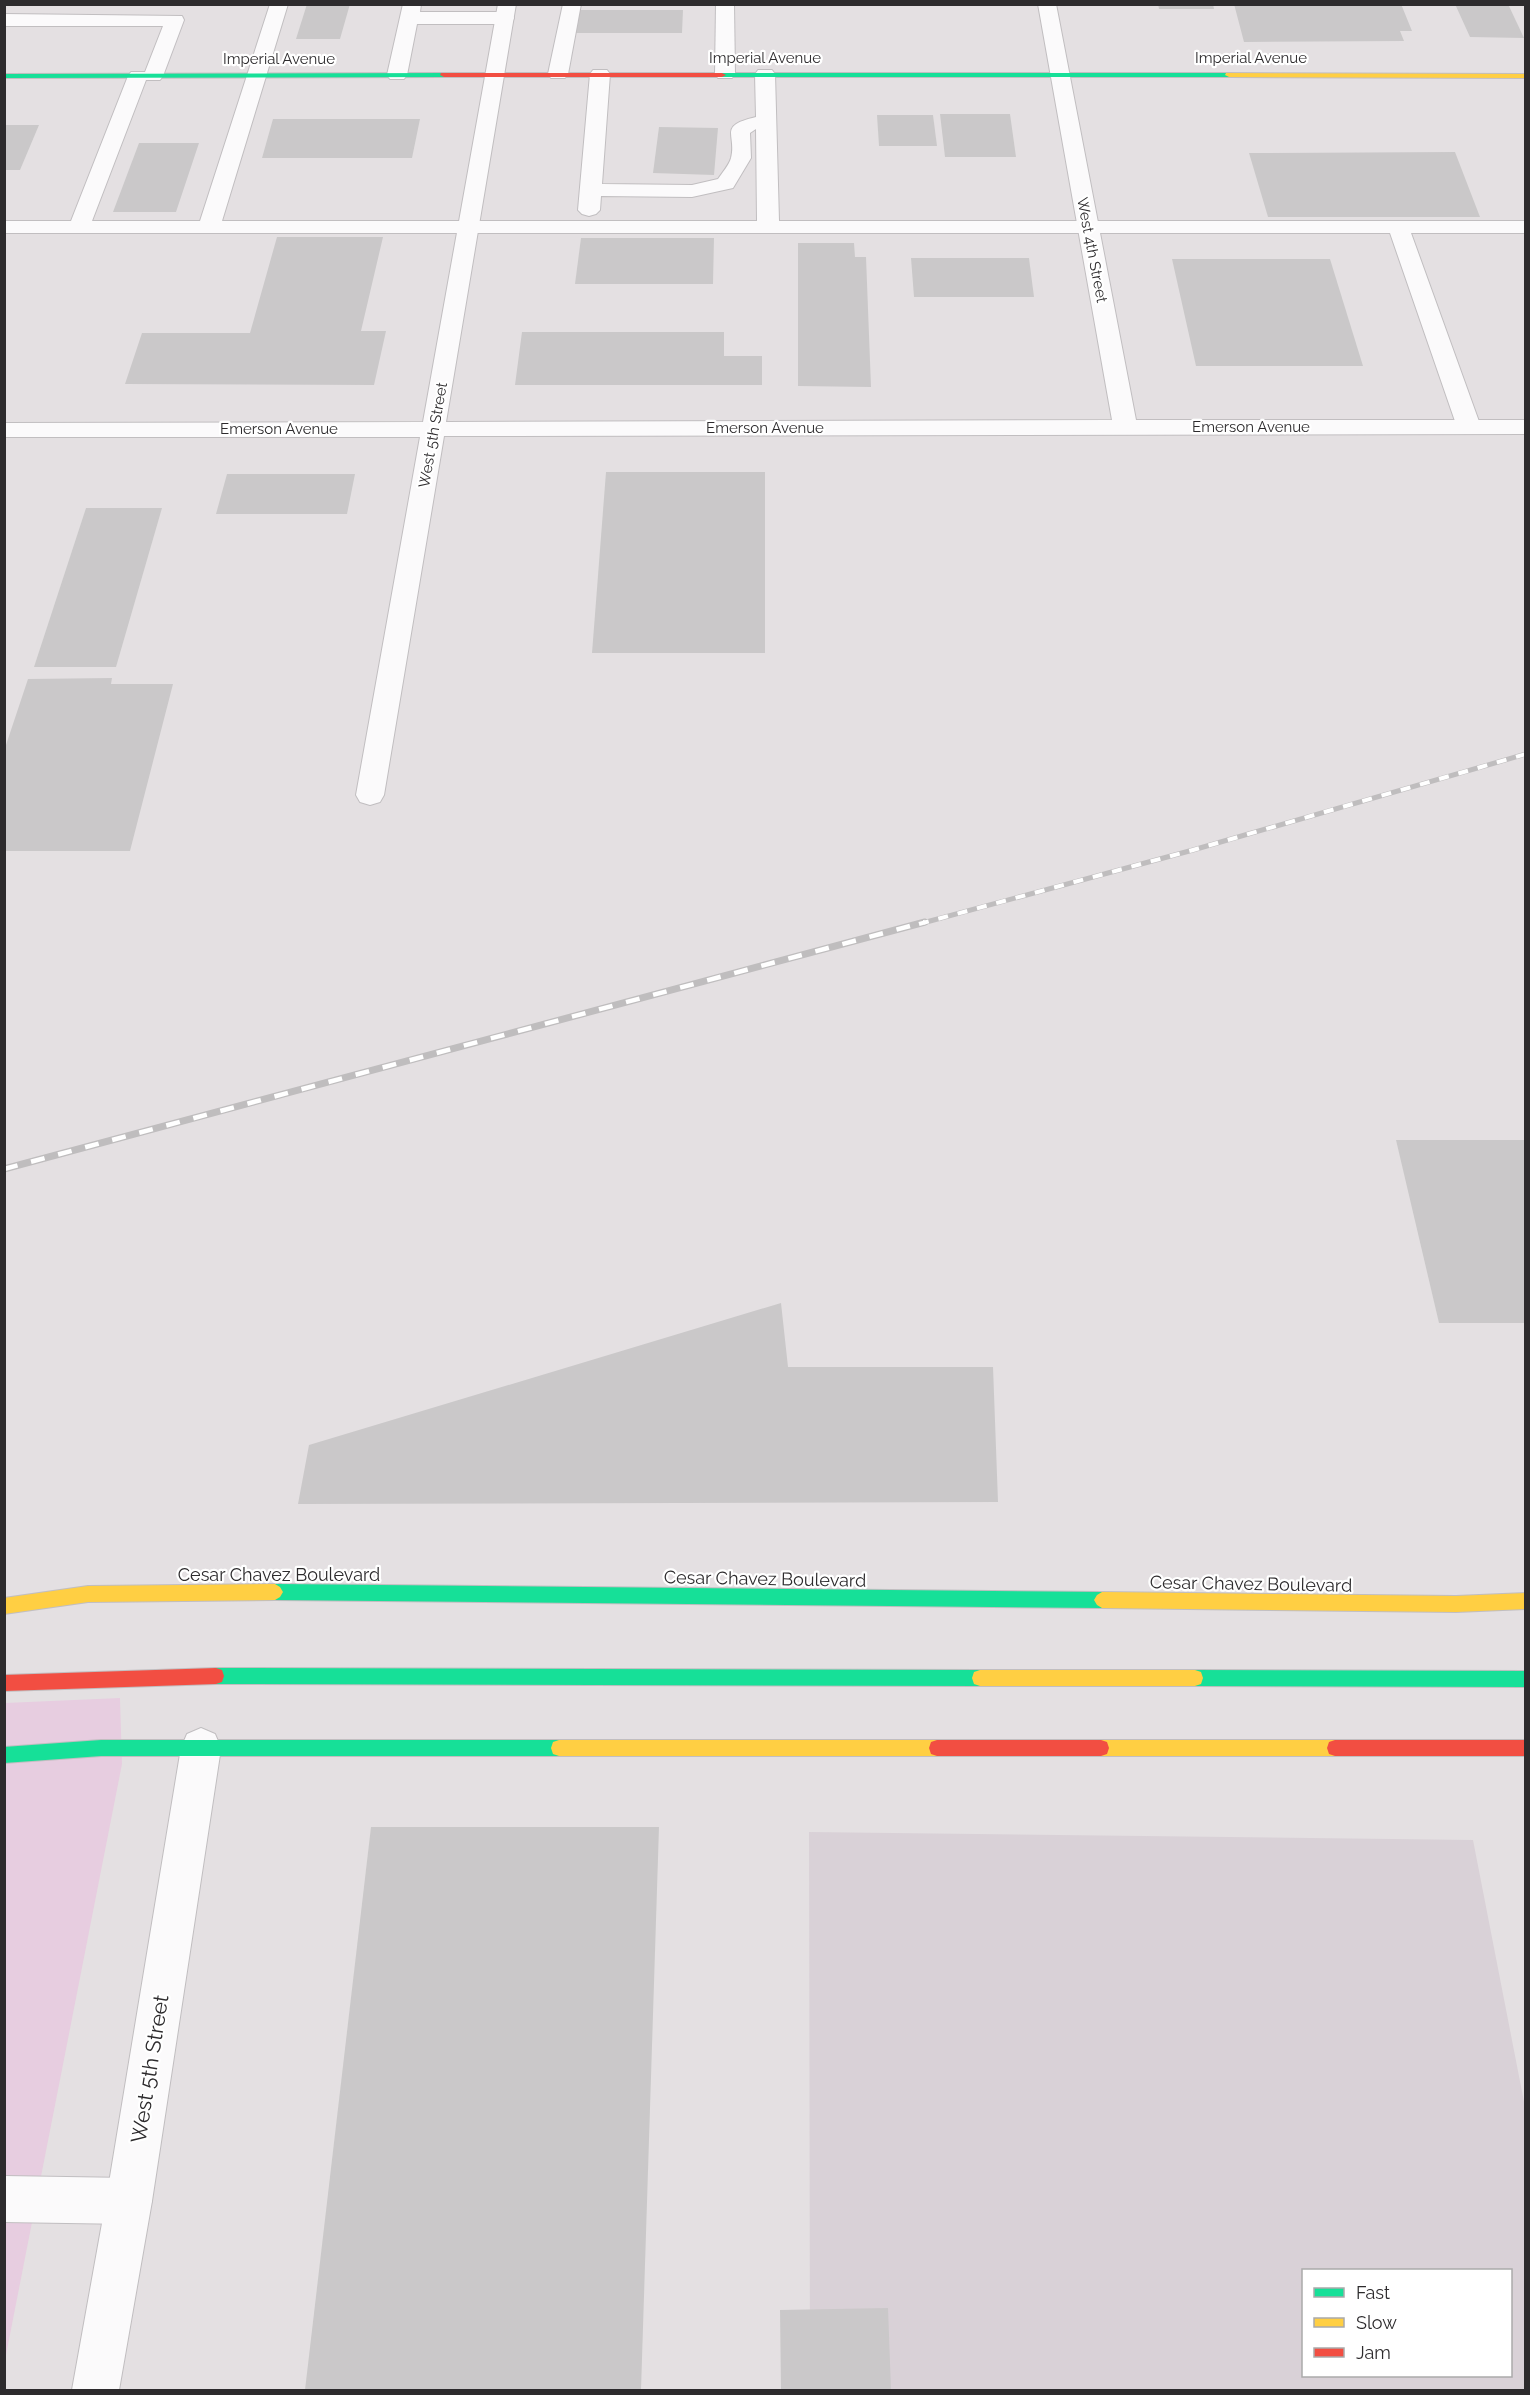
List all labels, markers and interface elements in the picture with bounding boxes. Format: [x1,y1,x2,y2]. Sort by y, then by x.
street label: Imperial Avenue [709,49,821,67]
street label: Imperial Avenue [1195,49,1307,67]
street label: Imperial Avenue [223,50,335,68]
street label: West 4th Street [1073,196,1111,304]
street label: West 5th Street [415,381,451,489]
street label: Emerson Avenue [1192,418,1310,436]
street label: Emerson Avenue [706,419,824,437]
street label: Emerson Avenue [220,420,338,438]
street label: Cesar Chavez Boulevard [178,1564,380,1585]
street label: Cesar Chavez Boulevard [664,1566,866,1591]
street label: Cesar Chavez Boulevard [1150,1571,1352,1596]
street label: West 5th Street [125,1993,174,2145]
legend [1302,2269,1512,2377]
text: Fast [1356,2282,1390,2303]
text: Slow [1356,2312,1397,2333]
text: Jam [1356,2342,1391,2363]

